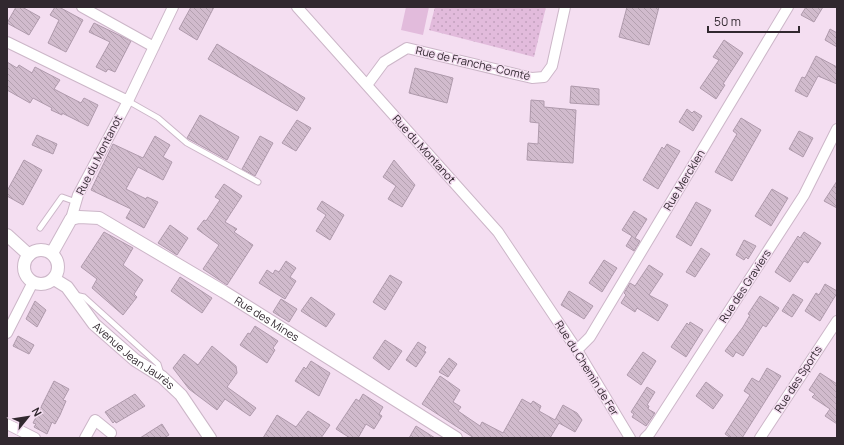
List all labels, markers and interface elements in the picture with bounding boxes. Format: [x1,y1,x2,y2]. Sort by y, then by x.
scale bar [708,8,799,34]
text: 50 m [714,13,741,30]
street label: Rue de Franche-Comté [414,42,533,83]
street label: Rue du Montanot [389,111,459,186]
street label: Rue du Montanot [72,112,125,197]
street label: Rue Mercklen [659,147,708,213]
street label: Rue des Graviers [715,246,774,325]
street label: Rue des Mines [232,293,302,345]
street label: Rue du Chemin de Fer [552,317,623,418]
street label: Avenue Jean Jaurès [90,319,178,392]
street label: Rue des Sports [770,342,825,415]
north arrow [8,397,48,437]
text: N [29,405,46,419]

